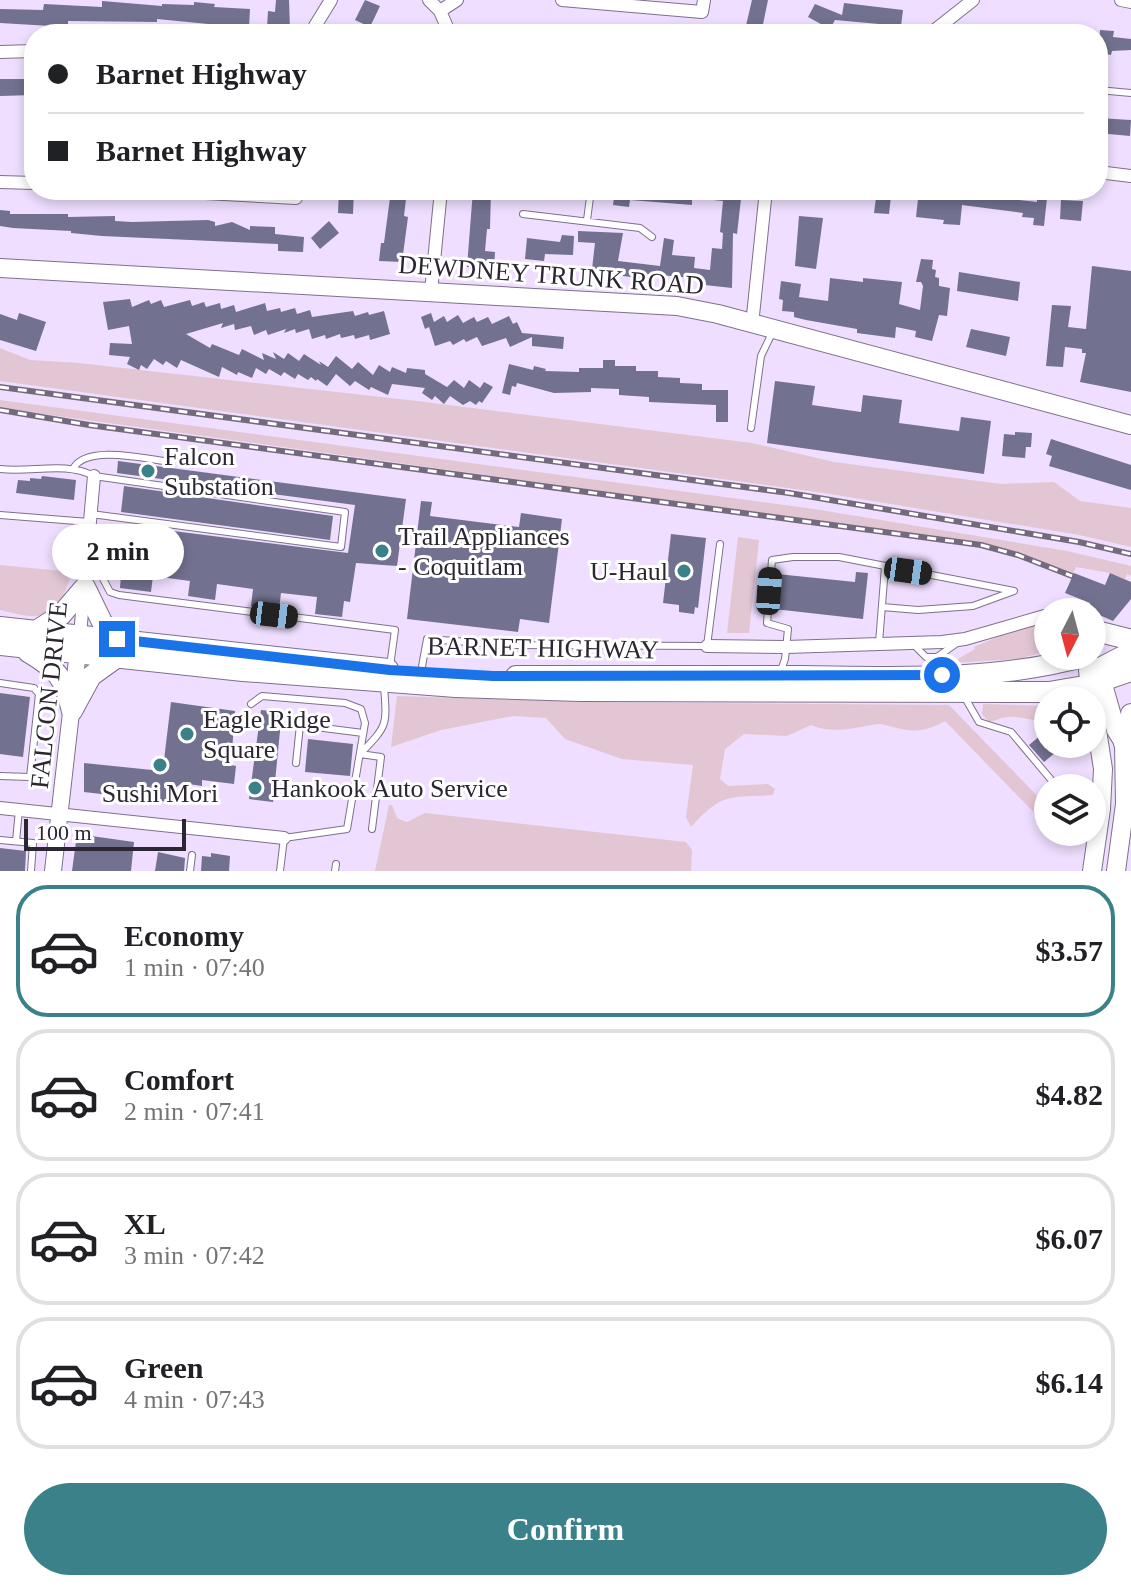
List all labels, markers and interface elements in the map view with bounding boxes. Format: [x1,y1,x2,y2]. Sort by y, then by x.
text: Barnet Highway [96,57,307,90]
text: Barnet Highway [96,134,307,167]
street label: DEWDNEY TRUNK ROAD [397,250,705,300]
place label: Falcon Substation [164,442,274,501]
marker: Falcon Substation [139,462,157,480]
place label: Trail Appliances - Coquitlam [398,522,570,581]
callout: 2 min [51,523,183,579]
text: 2 min [87,537,149,566]
marker: Trail Appliances - Coquitlam [373,542,391,560]
car [883,556,933,586]
place label: U-Haul [590,557,668,586]
marker: U-Haul [675,562,693,580]
car [755,566,783,616]
north arrow [1034,598,1106,670]
map controls [1034,598,1106,846]
street label: FALCON DRIVE [25,600,73,790]
car [249,600,299,630]
route end [99,621,135,657]
street label: BARNET HIGHWAY [427,631,659,665]
route start [924,657,960,693]
button: locate [1034,686,1106,758]
place label: Eagle Ridge Square [203,705,331,764]
marker: Eagle Ridge Square [178,725,196,743]
marker: Sushi Mori [151,756,169,774]
place label: Hankook Auto Service [271,774,508,803]
button: layers [1034,774,1106,846]
place label: Sushi Mori [102,779,218,808]
marker: Hankook Auto Service [246,779,264,797]
scale bar [24,815,186,851]
text: 100 m [36,820,92,845]
icon: car [28,915,100,987]
text: Economy [124,919,244,952]
text: $3.57 [1036,934,1103,967]
text: 1 min · 07:40 [124,953,265,982]
icon: car [28,1059,100,1131]
text: Comfort [124,1063,234,1096]
text: $4.82 [1036,1078,1103,1111]
text: 2 min · 07:41 [124,1097,265,1126]
icon: car [28,1203,100,1275]
text: XL [124,1207,166,1240]
text: $6.07 [1036,1222,1103,1255]
text: 3 min · 07:42 [124,1241,265,1270]
icon: car [28,1347,100,1419]
text: Green [124,1351,203,1384]
text: $6.14 [1036,1366,1103,1399]
text: 4 min · 07:43 [124,1385,265,1414]
button: Confirm [24,1483,1107,1575]

